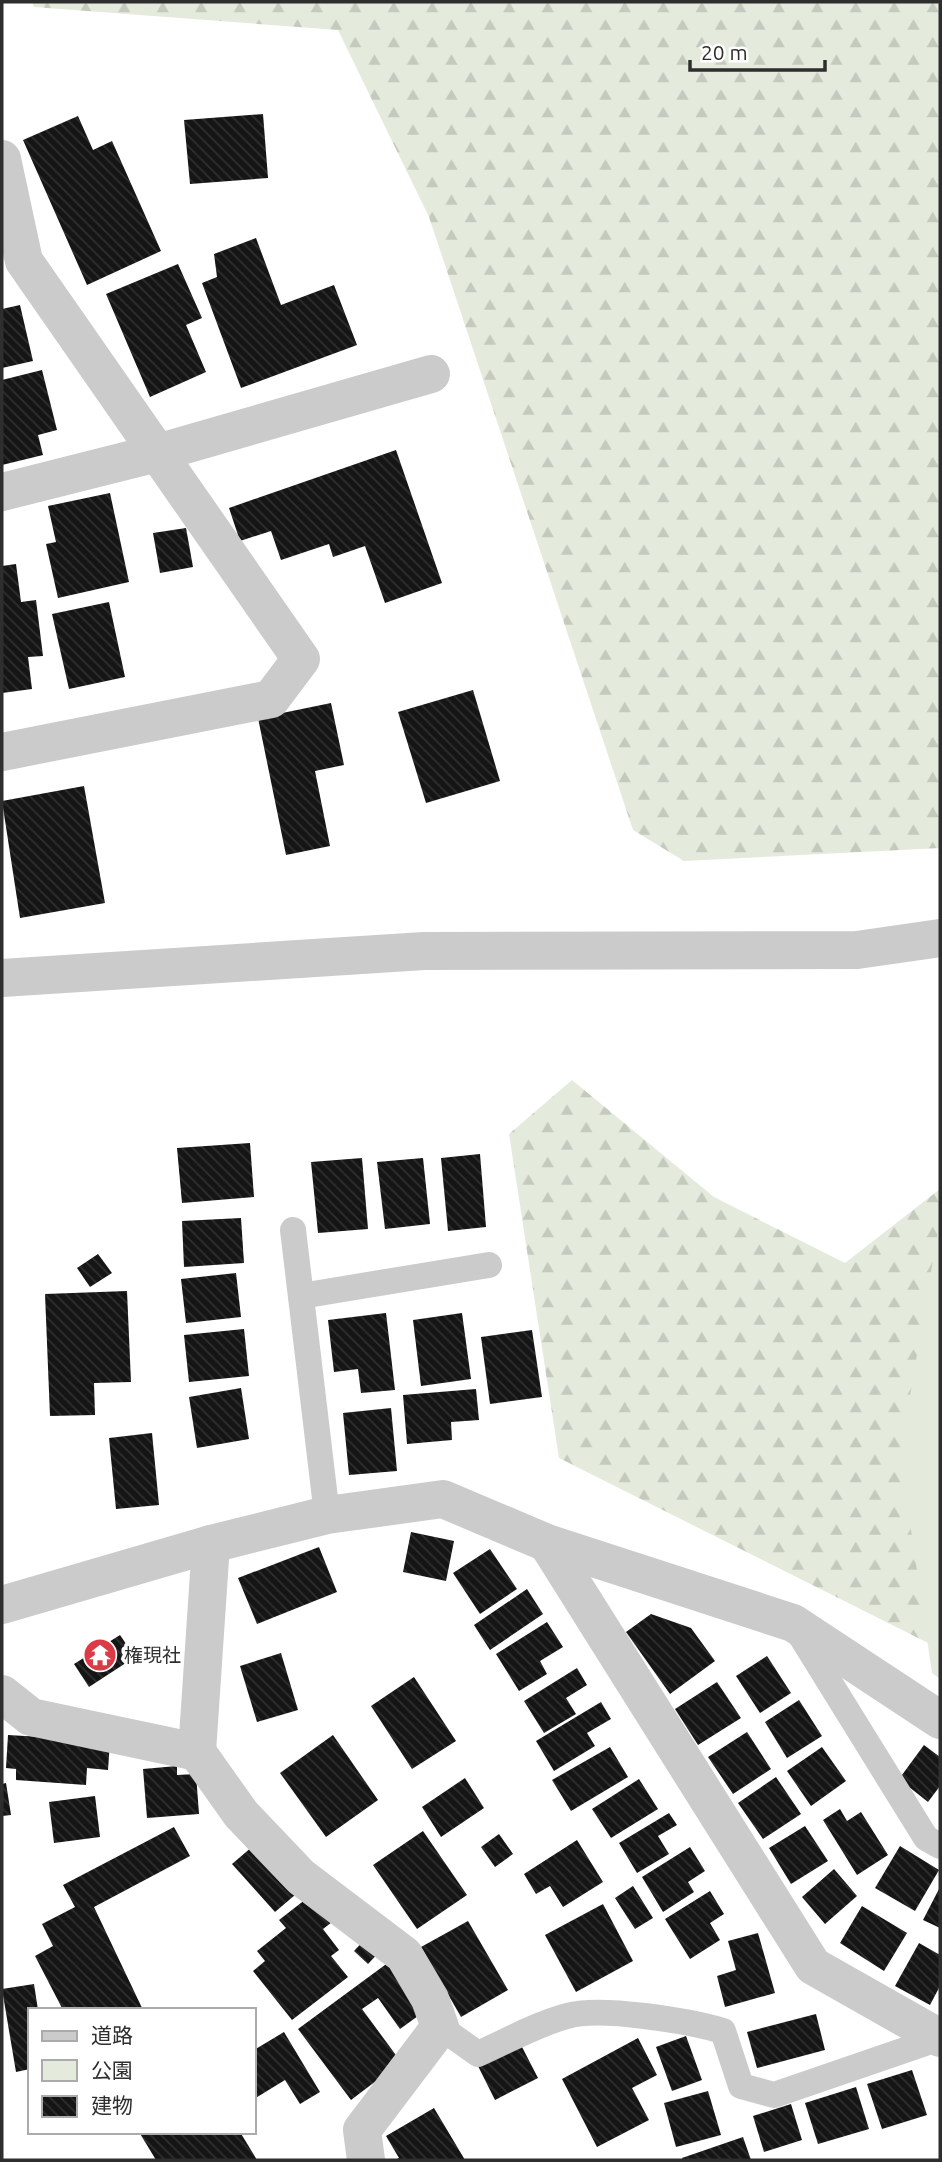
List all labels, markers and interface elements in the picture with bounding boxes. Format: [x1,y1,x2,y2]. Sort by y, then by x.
scale bar [690,28,825,72]
text: 20 m [701,40,748,64]
temple icon: 権現社 [81,1636,119,1674]
place label: 権現社 [124,1644,181,1666]
legend [28,2008,256,2134]
text: 道路 [91,2023,133,2047]
text: 公園 [91,2058,133,2082]
text: 建物 [91,2093,133,2117]

